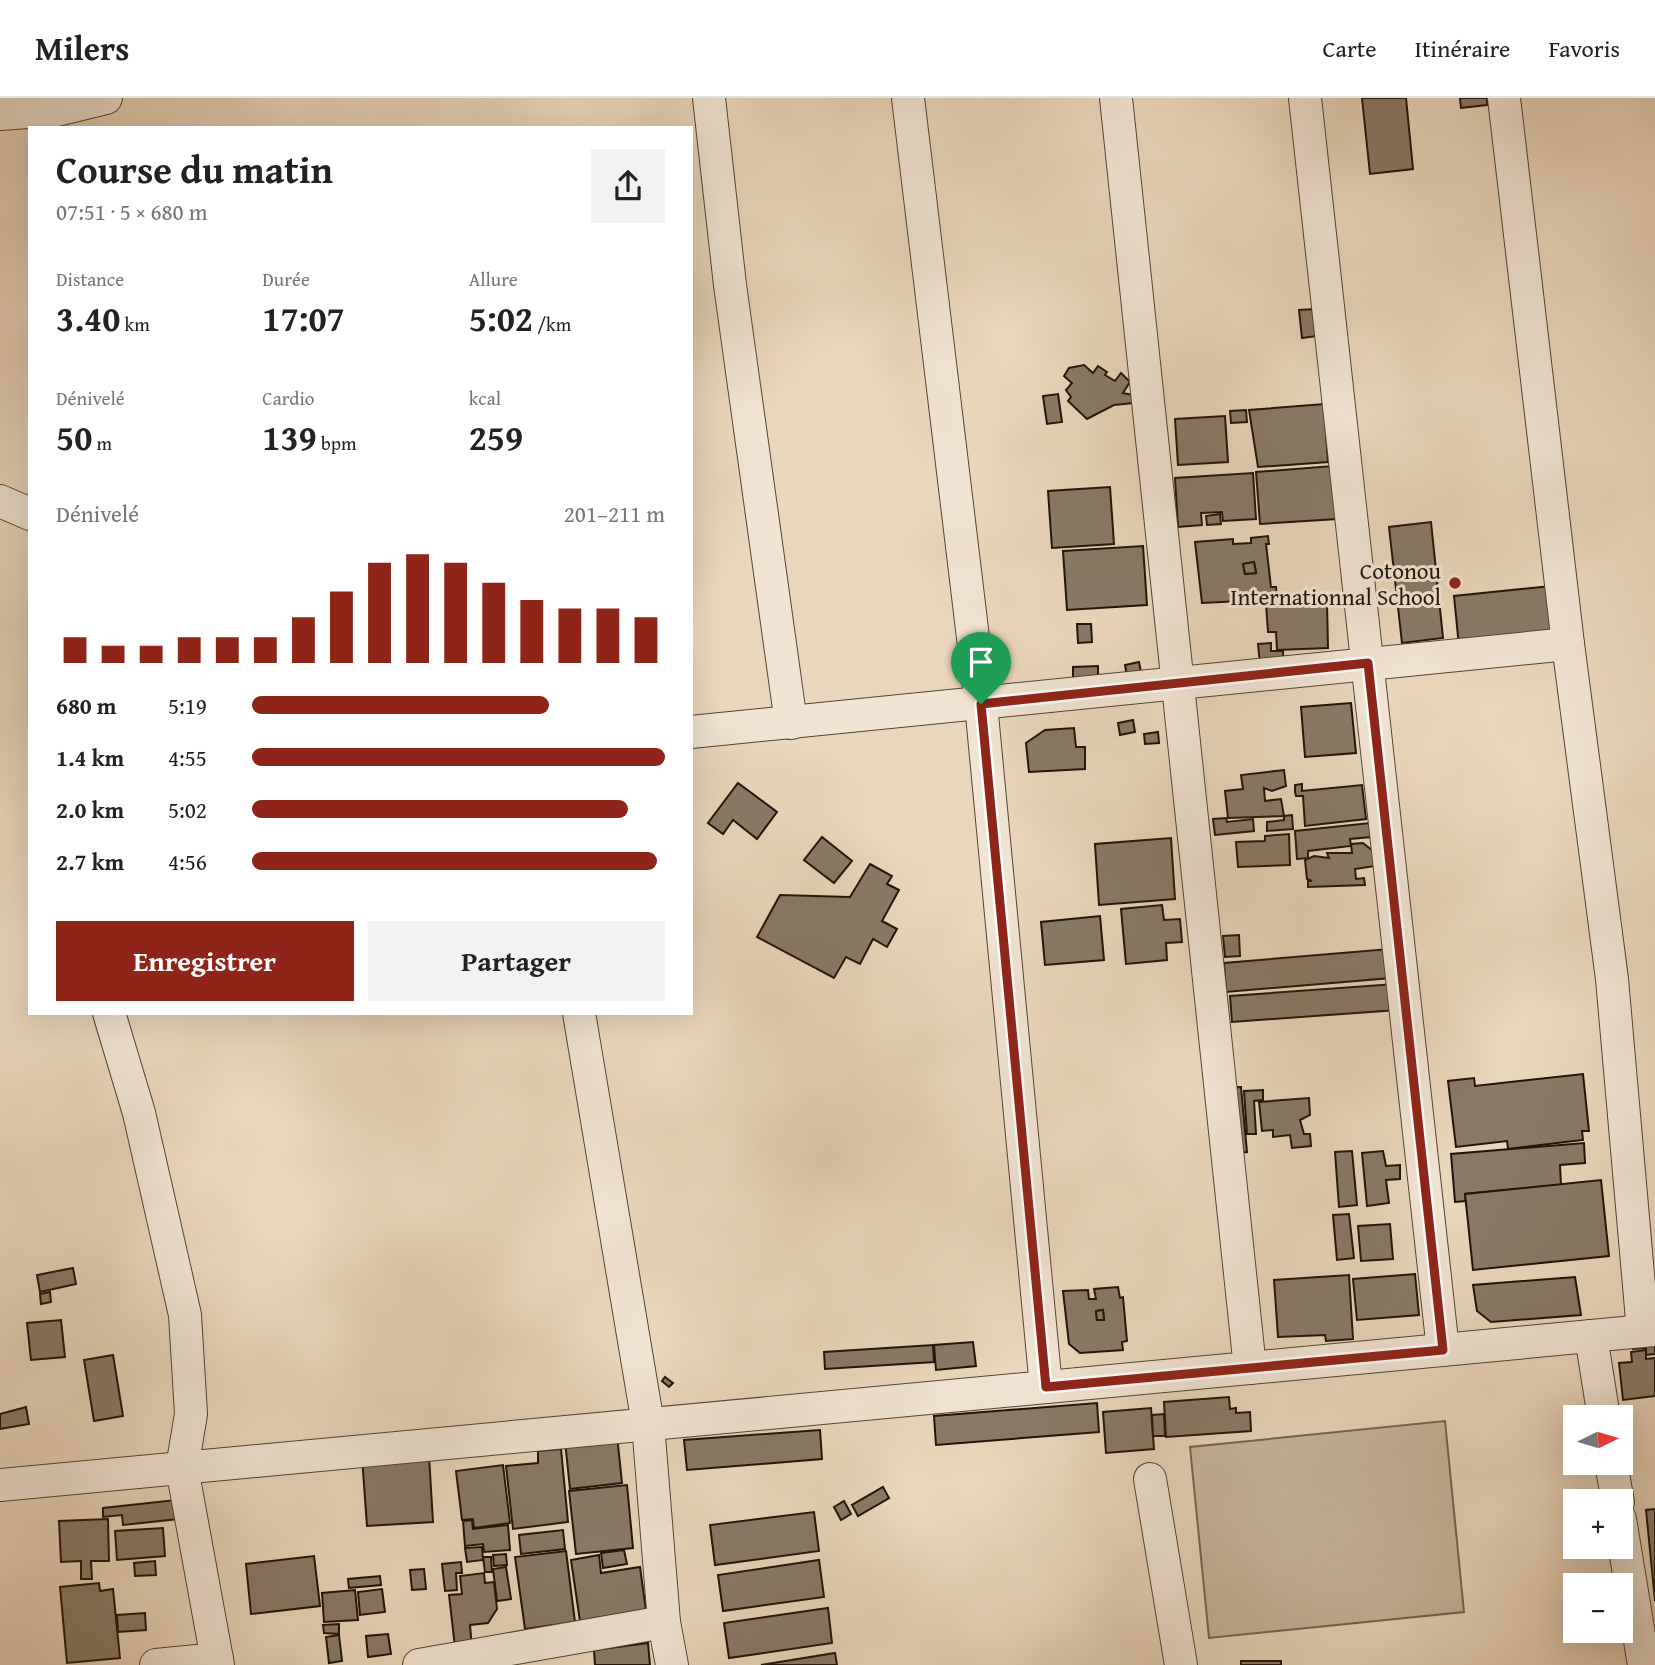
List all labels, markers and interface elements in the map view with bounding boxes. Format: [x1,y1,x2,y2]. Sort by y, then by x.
text: Milers [35,24,129,72]
text: Carte [1323,31,1377,66]
text: Itinéraire [1415,31,1510,66]
text: Favoris [1548,31,1620,66]
text: Course du matin [56,141,333,197]
button: share [591,149,665,223]
text: 07:51 · 5 × 680 m [56,195,208,228]
text: Distance [56,265,124,293]
text: Durée [262,265,310,293]
text: Allure [469,265,518,293]
text: 3.40 [56,293,120,344]
text: 17:07 [262,293,345,344]
text: 5:02 [469,293,533,344]
text: km [120,310,150,338]
text: /km [533,310,571,338]
text: Dénivelé [56,384,125,412]
text: Cardio [262,384,314,412]
text: kcal [469,384,501,412]
text: 50 [56,412,92,463]
text: 139 [262,412,317,463]
text: 259 [469,412,523,463]
text: m [92,429,112,457]
text: bpm [317,429,357,457]
text: Dénivelé [56,497,139,530]
text: 201–211 m [564,497,665,530]
place label: Cotonou Internationnal School [1230,554,1442,613]
marker: Cotonou Internationnal School [1447,575,1463,591]
pin [951,632,1011,704]
icon: arrive [962,643,1000,681]
text: 680 m [56,689,117,722]
text: 5:19 [168,689,207,722]
text: 1.4 km [56,741,124,774]
text: 4:55 [168,741,207,774]
text: 2.0 km [56,793,124,826]
text: 5:02 [168,793,207,826]
text: 2.7 km [56,845,124,878]
text: 4:56 [168,845,207,878]
button: Enregistrer [56,921,354,1001]
button: Partager [368,921,665,1001]
north arrow [1563,1405,1633,1475]
map controls [1563,1405,1633,1643]
button: + [1563,1489,1633,1559]
button: − [1563,1573,1633,1643]

